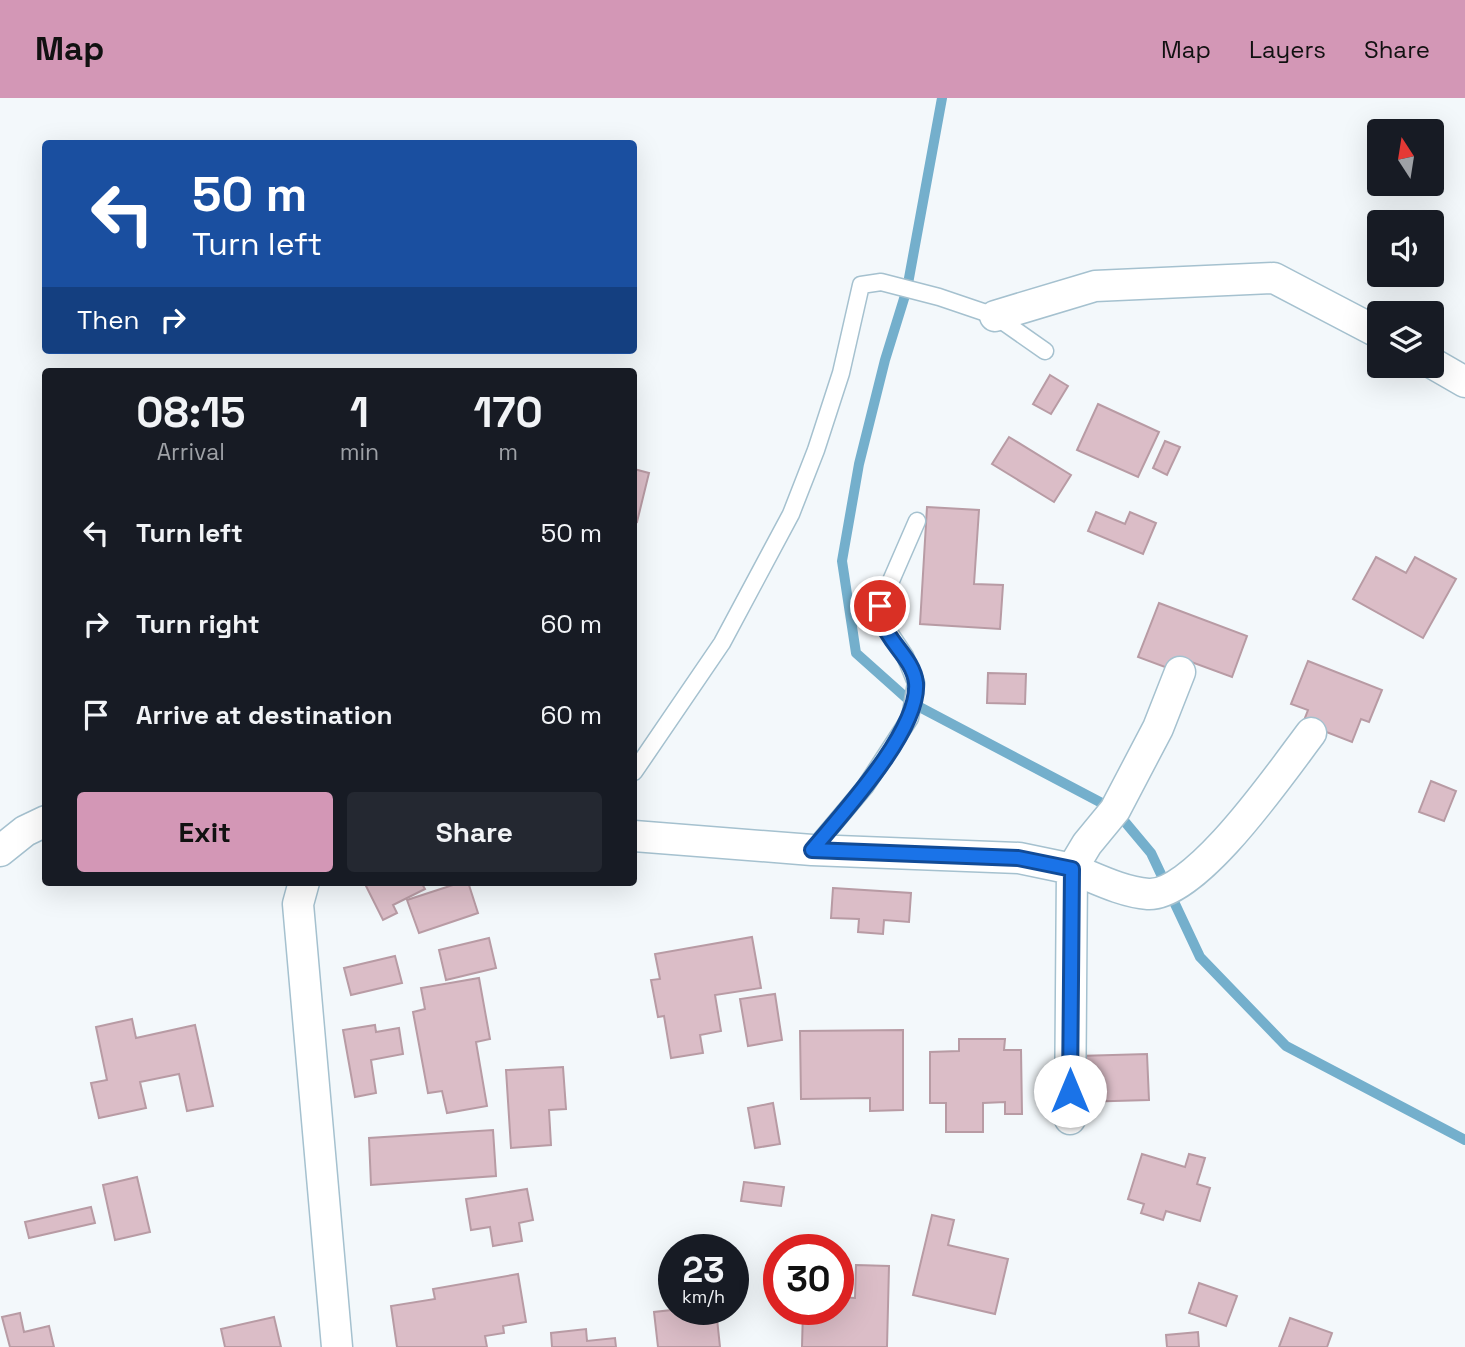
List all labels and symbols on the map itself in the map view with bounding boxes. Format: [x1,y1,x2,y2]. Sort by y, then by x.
north arrow [1367,119,1444,196]
pin [850,576,910,636]
position arrow [1033,1054,1107,1128]
speed limit sign: 30 [763,1234,854,1325]

